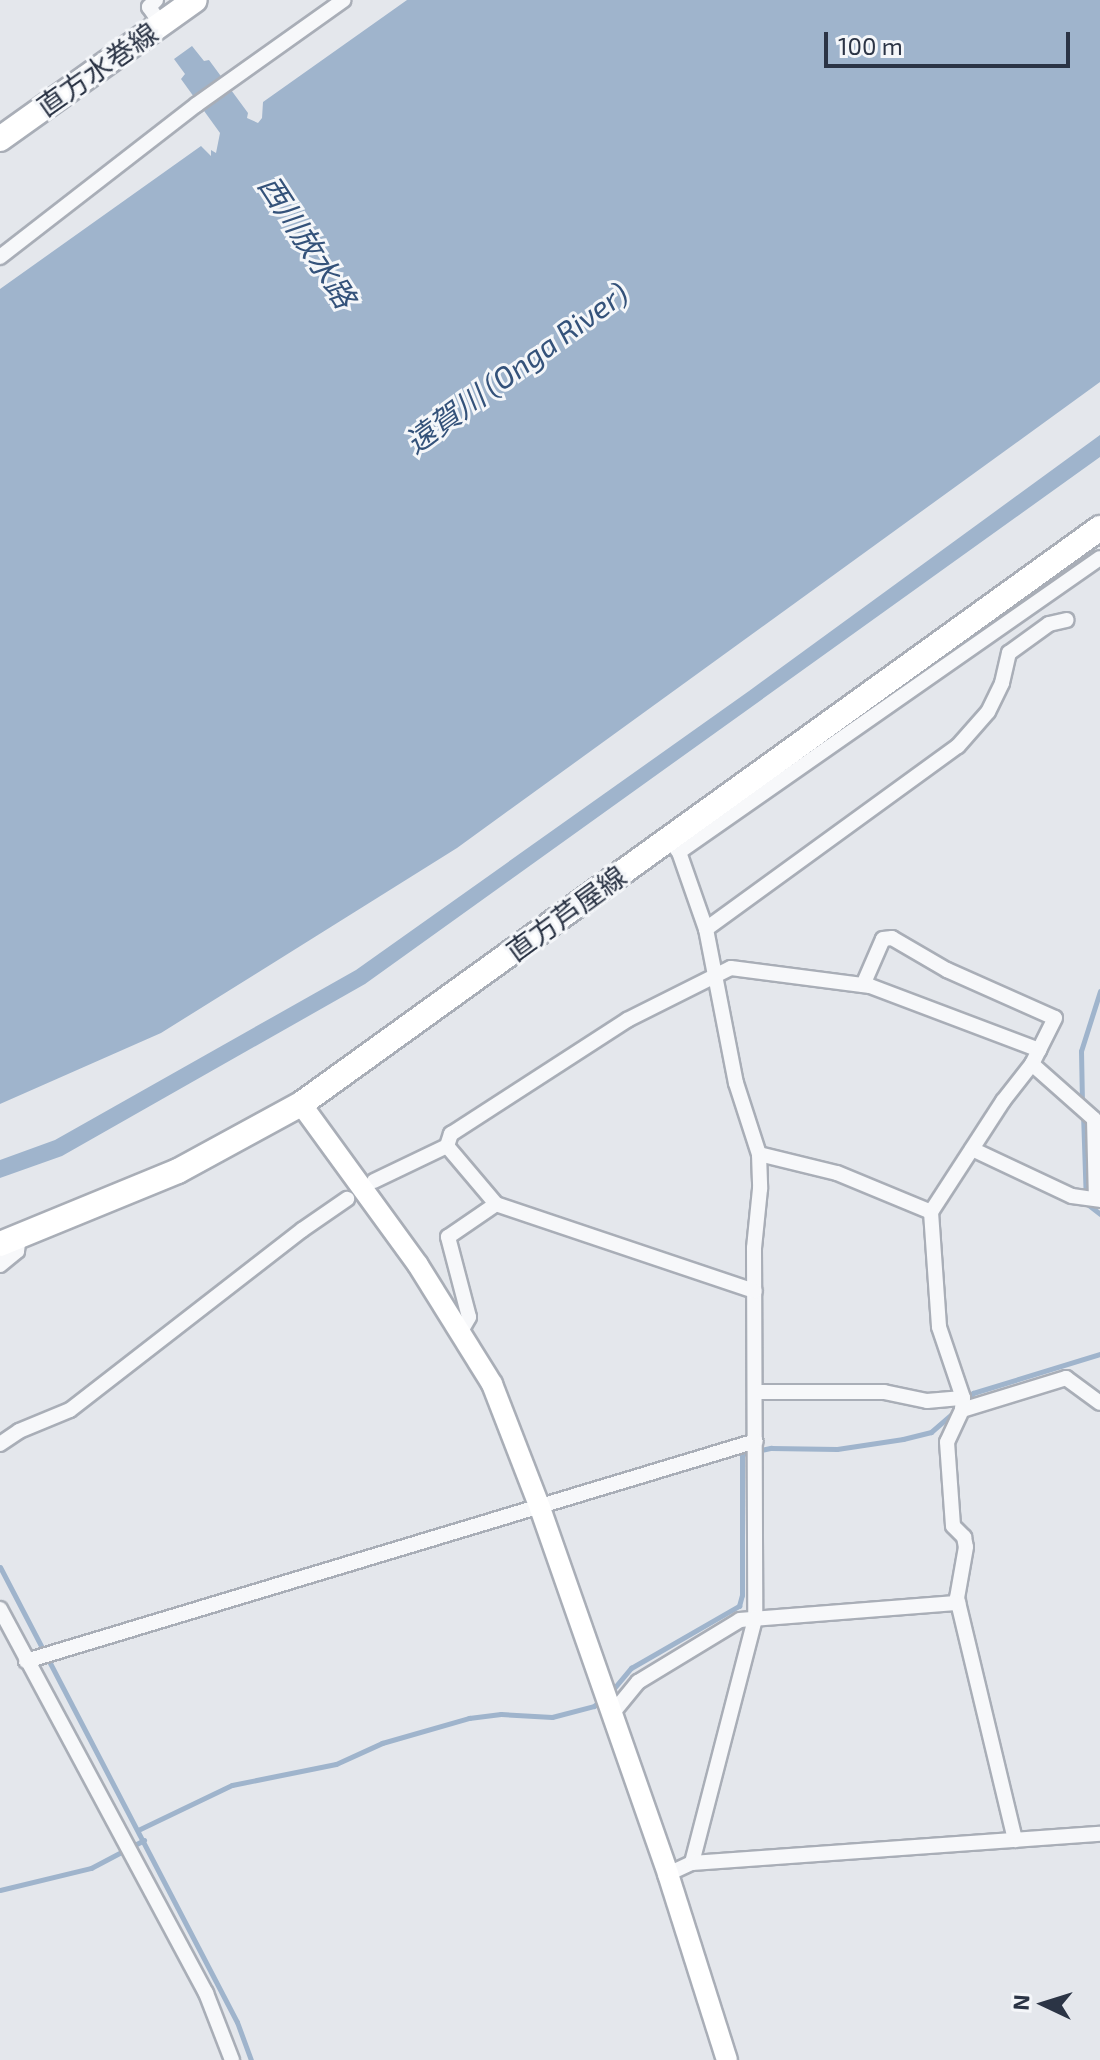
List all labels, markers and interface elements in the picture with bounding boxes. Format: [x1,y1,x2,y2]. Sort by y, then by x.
street label: 直方水巻線 [30,15,164,123]
scale bar [828,16,1074,66]
text: 100 m [838,31,903,60]
water label: 西川放水路 [252,168,364,314]
water label: 遠賀川 (Onga River) [399,275,633,459]
street label: 直方芦屋線 [499,858,633,968]
north arrow [1004,1964,1084,2044]
text: N [1007,1994,1034,2011]

